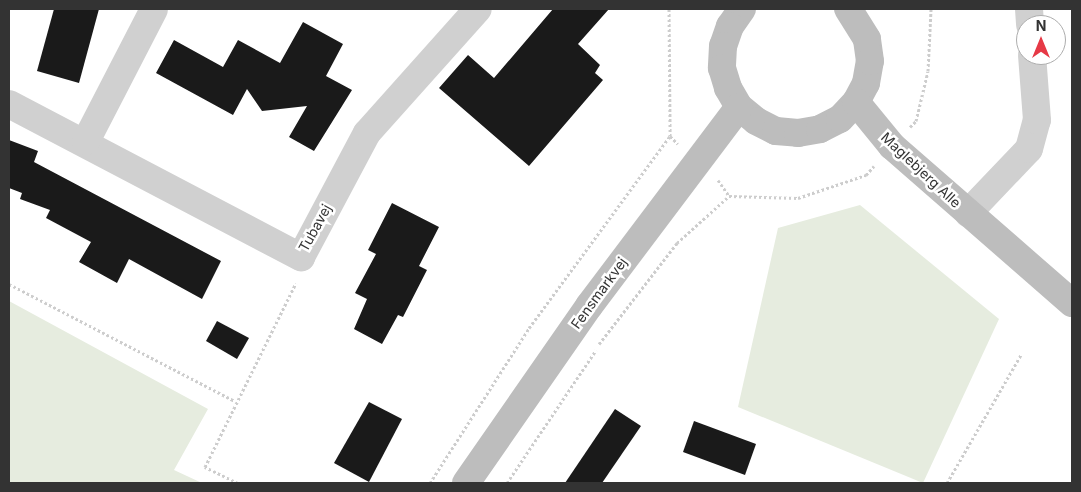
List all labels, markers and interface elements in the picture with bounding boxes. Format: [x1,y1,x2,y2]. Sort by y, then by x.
north arrow [1016,15,1066,65]
text: N [1036,17,1046,34]
street label: Maglebjerg Alle [878,129,964,211]
street label: Tubavej [295,201,335,255]
street label: Fensmarkvej [568,254,630,332]

